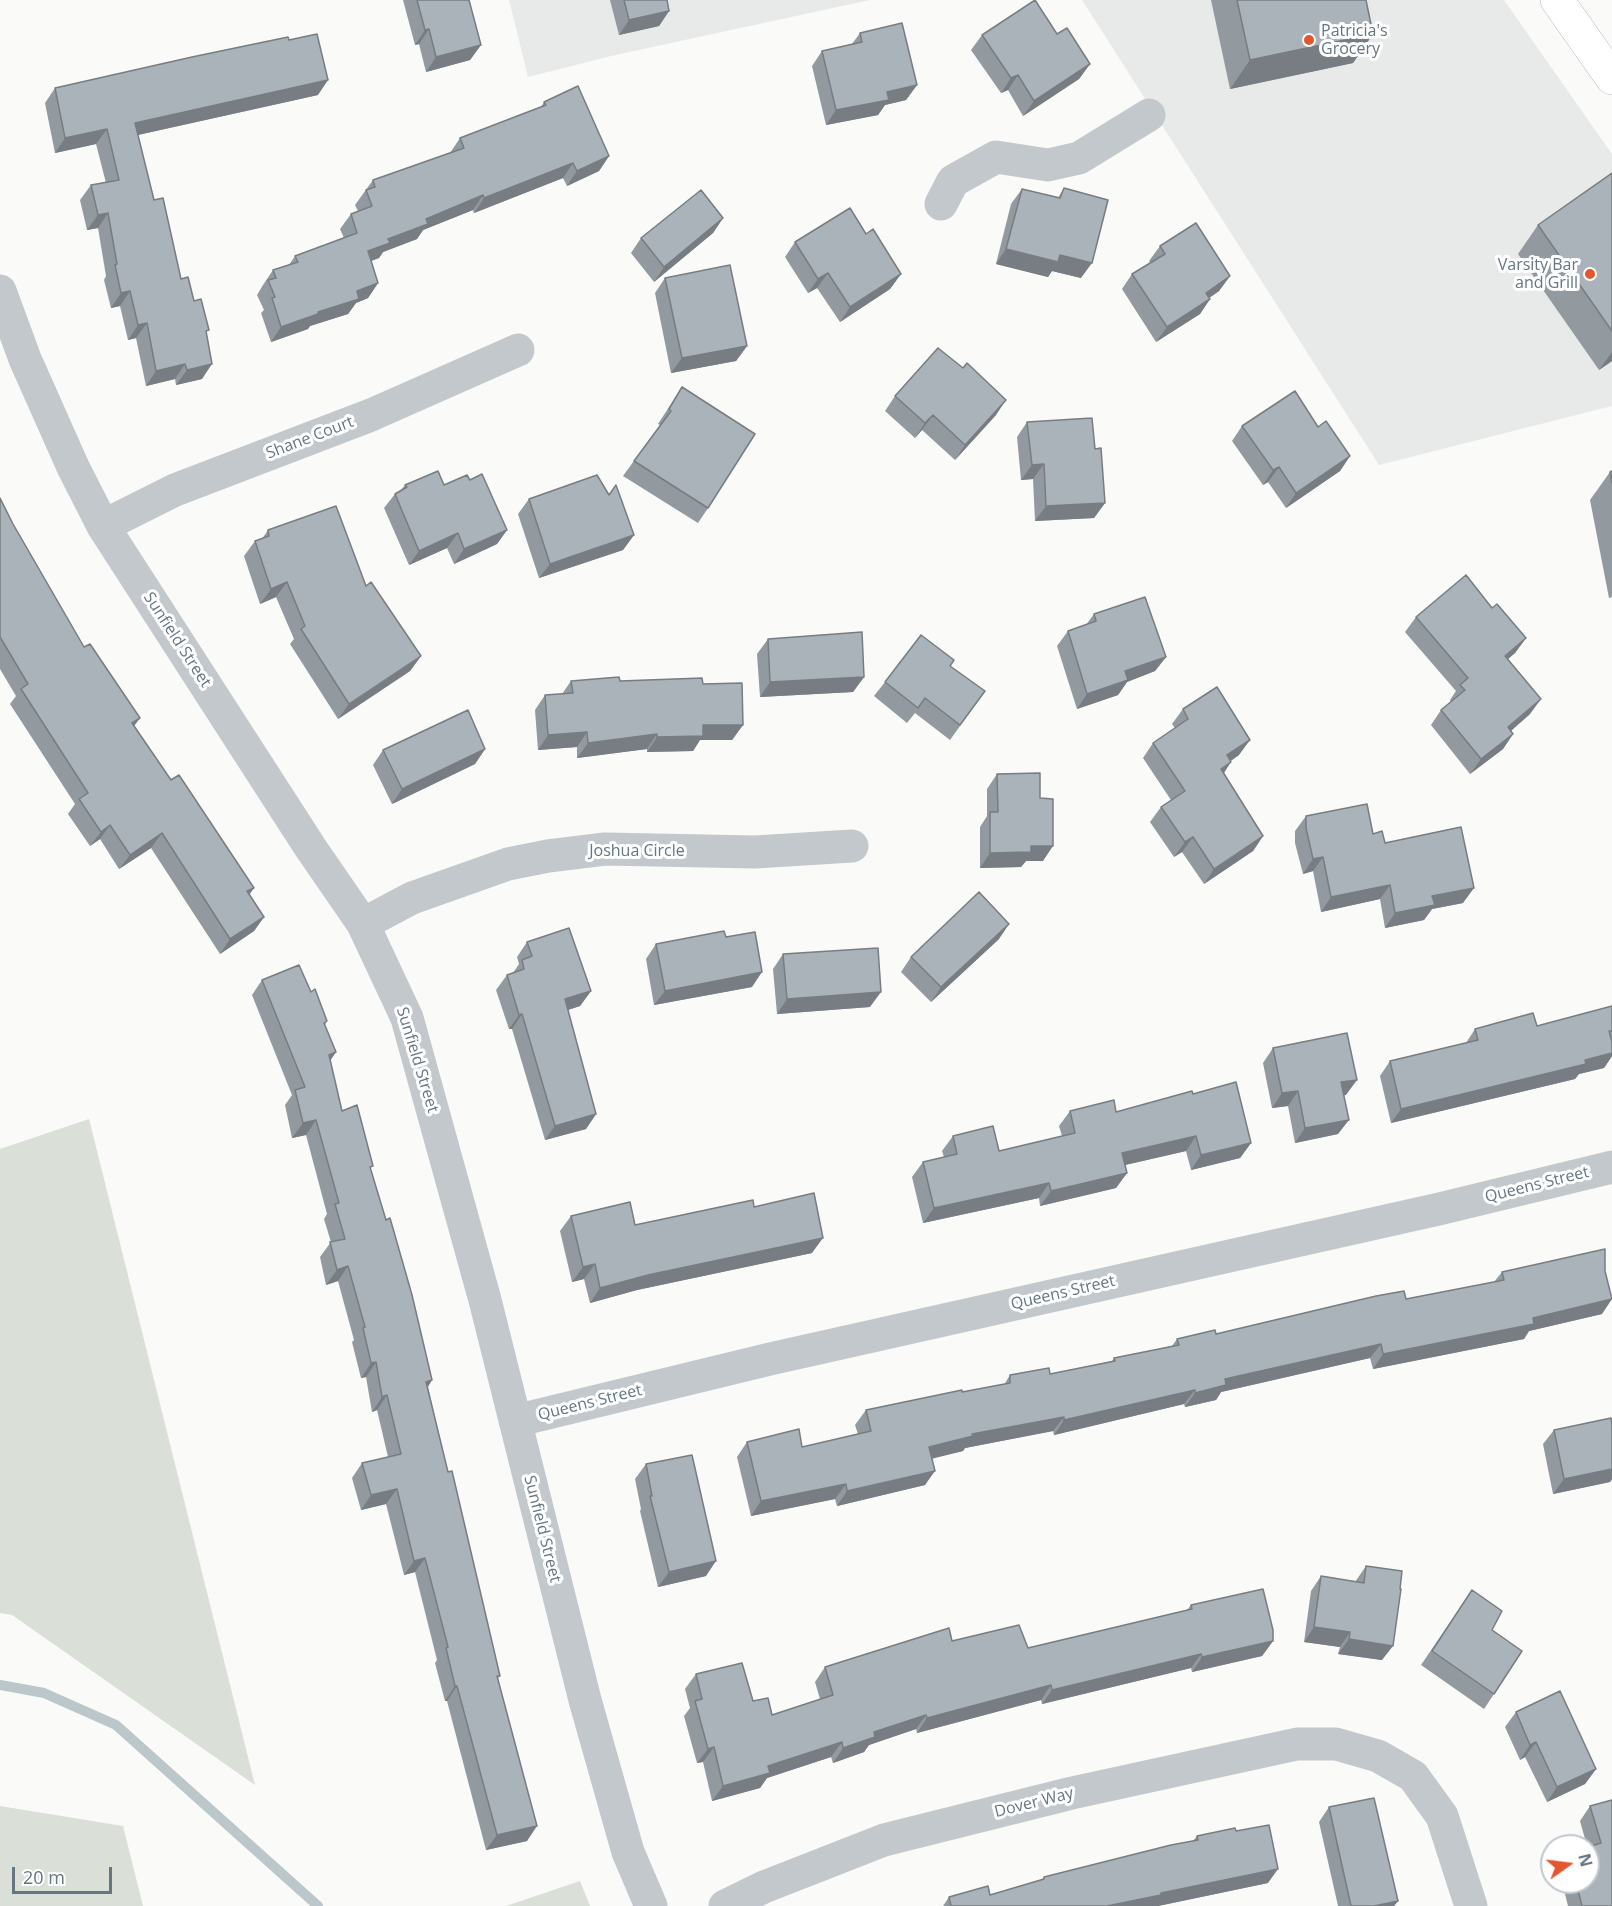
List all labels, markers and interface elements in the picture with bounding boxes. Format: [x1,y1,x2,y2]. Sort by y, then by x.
place label: Patricia's Grocery [1321,21,1388,59]
marker: Patricia's Grocery [1302,33,1316,47]
place label: Varsity Bar and Grill [1498,255,1578,293]
marker: Varsity Bar and Grill [1583,267,1597,281]
street label: Shane Court [264,413,356,463]
street label: Sunfield Street [139,589,215,691]
street label: Joshua Circle [589,841,685,861]
street label: Sunfield Street [392,1005,442,1115]
street label: Queens Street [1483,1163,1591,1207]
street label: Queens Street [1009,1272,1117,1314]
street label: Queens Street [536,1381,644,1425]
street label: Sunfield Street [519,1474,565,1584]
street label: Dover Way [993,1784,1075,1822]
north arrow [1540,1834,1600,1894]
text: N [1573,1851,1598,1869]
scale bar [15,1855,116,1893]
text: 20 m [23,1865,65,1889]

